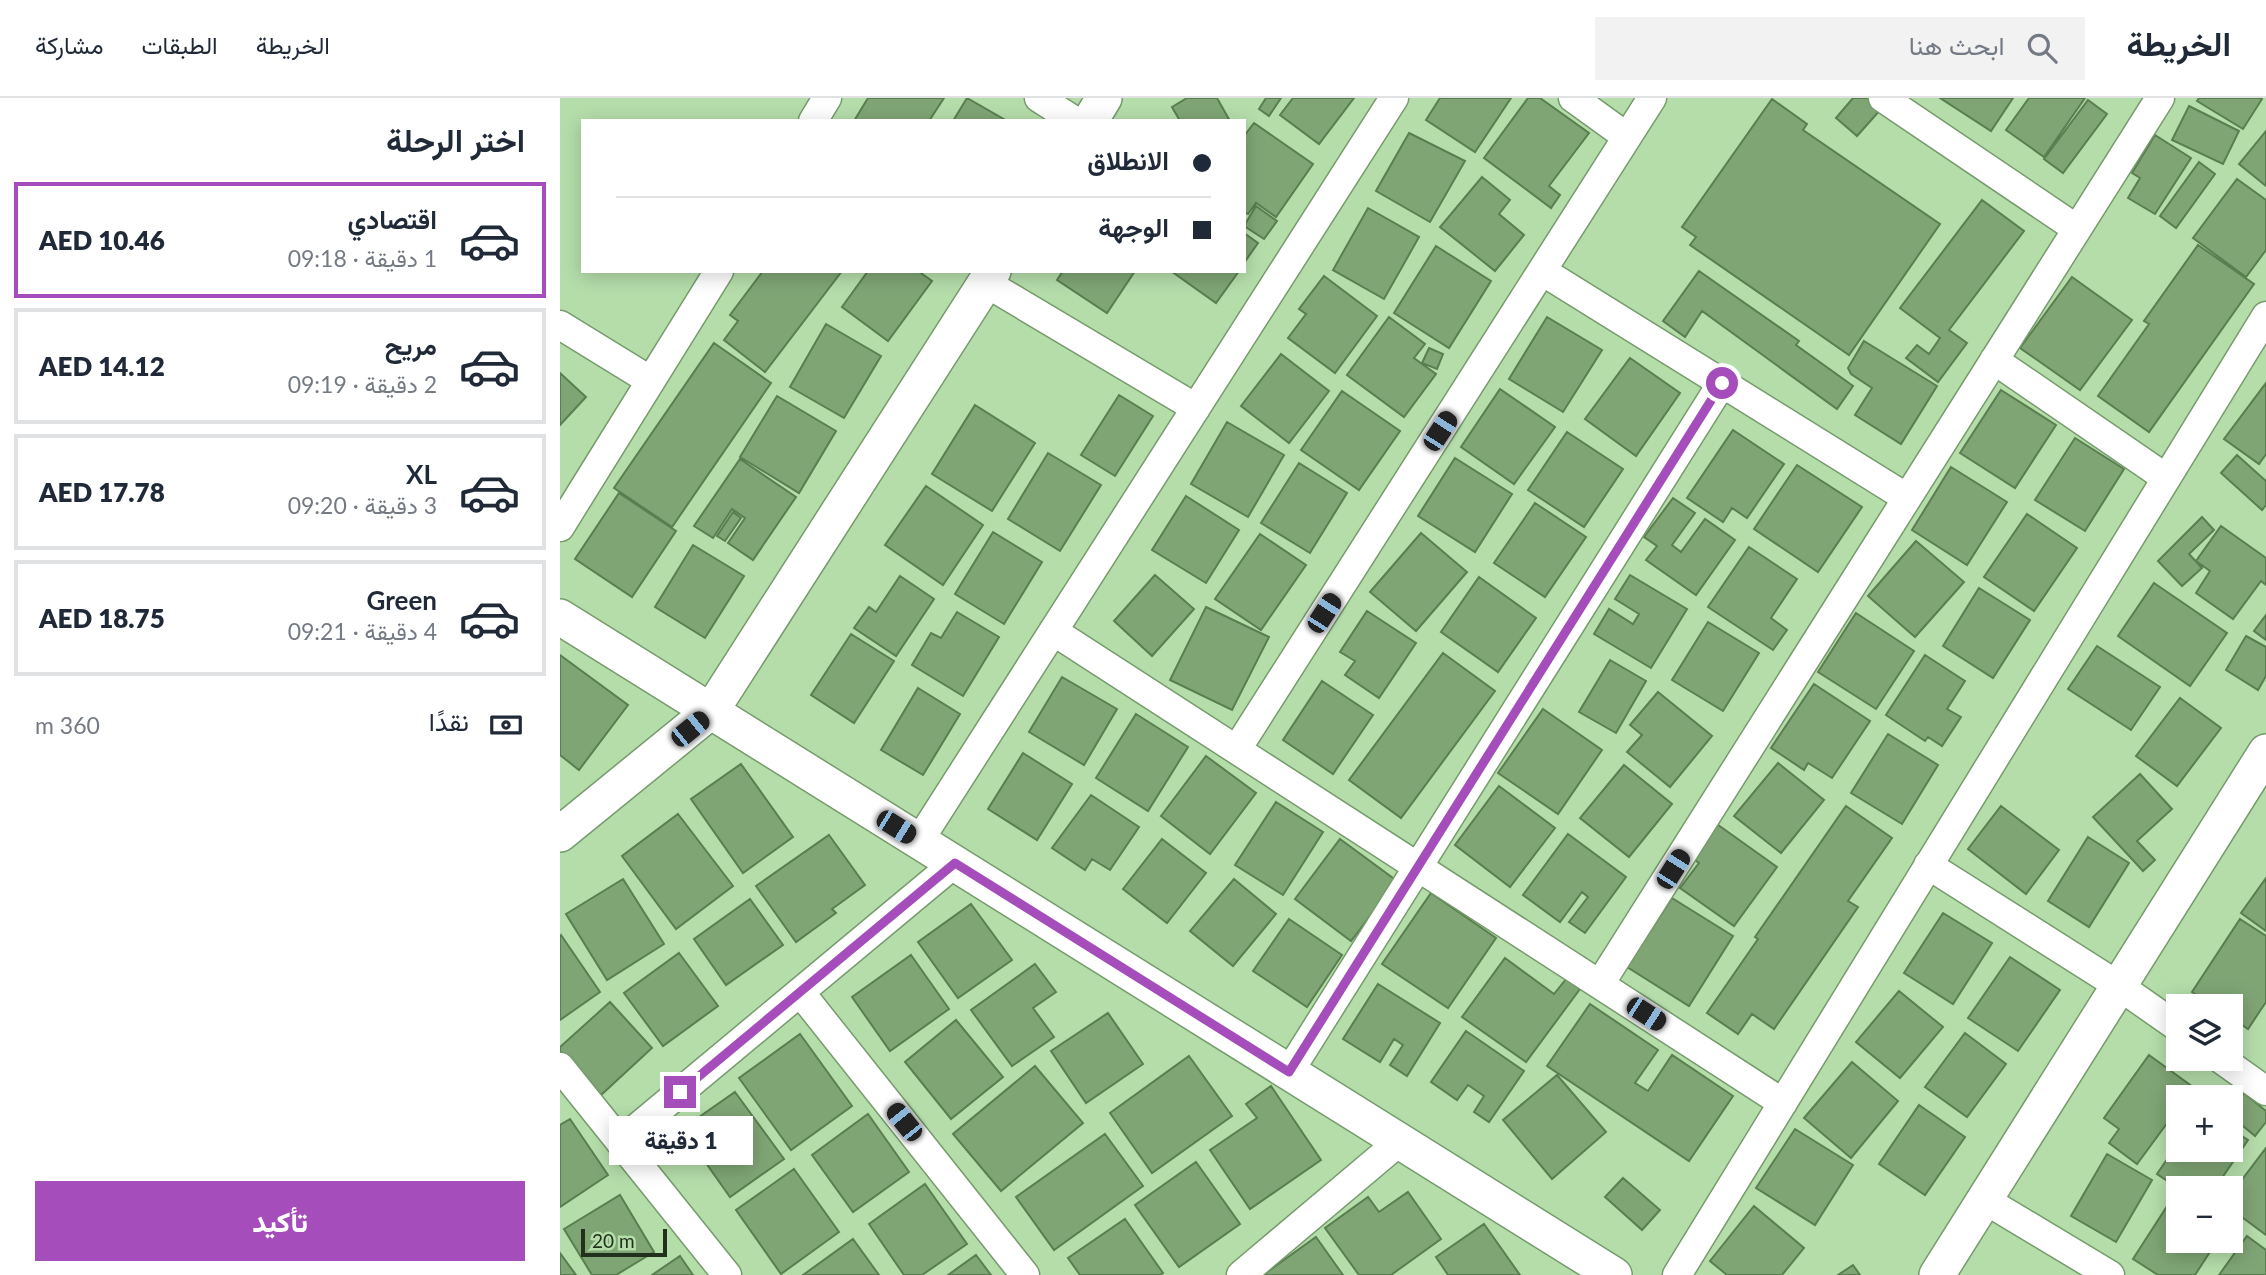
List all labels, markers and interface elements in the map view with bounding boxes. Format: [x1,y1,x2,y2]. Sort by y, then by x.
search box [1595,17,2085,80]
text: الخريطة [2127,23,2231,63]
text: ابحث هنا [1909,29,2005,61]
icon: search [2023,29,2061,67]
text: مشاركة [35,30,103,59]
text: الطبقات [141,30,218,59]
text: الخريطة [256,30,330,59]
text: اختر الرحلة [386,120,525,159]
text: الانطلاق [1087,144,1169,176]
text: اقتصادي [348,203,437,235]
icon: car [458,209,521,272]
text: الوجهة [1098,211,1169,243]
text: AED 10.46 [39,224,165,256]
text: 1 دقيقة · 09:18 [288,244,437,272]
text: مريح [385,329,437,361]
icon: car [458,335,521,398]
text: AED 14.12 [39,350,165,382]
route start [1706,367,1738,399]
text: 2 دقيقة · 09:19 [288,370,437,398]
car [1420,408,1461,454]
text: XL [406,458,437,490]
icon: car [458,461,521,524]
text: AED 17.78 [39,476,165,508]
text: 3 دقيقة · 09:20 [288,491,437,519]
text: Green [367,584,437,616]
icon: car [458,587,521,650]
car [1304,590,1345,636]
text: AED 18.75 [39,602,165,634]
text: 4 دقيقة · 09:21 [288,617,437,645]
text: نقدًا [429,705,469,737]
icon: cash [487,706,525,744]
car [668,708,713,750]
text: 360 m [35,711,100,739]
car [873,807,920,847]
car [1653,846,1694,892]
car [1623,994,1670,1034]
map controls [2166,994,2243,1253]
button: layers [2166,994,2243,1071]
route end [664,1076,696,1108]
button: + [2166,1085,2243,1162]
car [883,1099,926,1145]
callout: 1 دقيقة [608,1116,752,1166]
text: 1 دقيقة [644,1126,718,1154]
button: − [2166,1176,2243,1253]
button: تأكيد [35,1181,525,1261]
scale bar [581,1226,667,1258]
text: 20 m [592,1229,635,1252]

